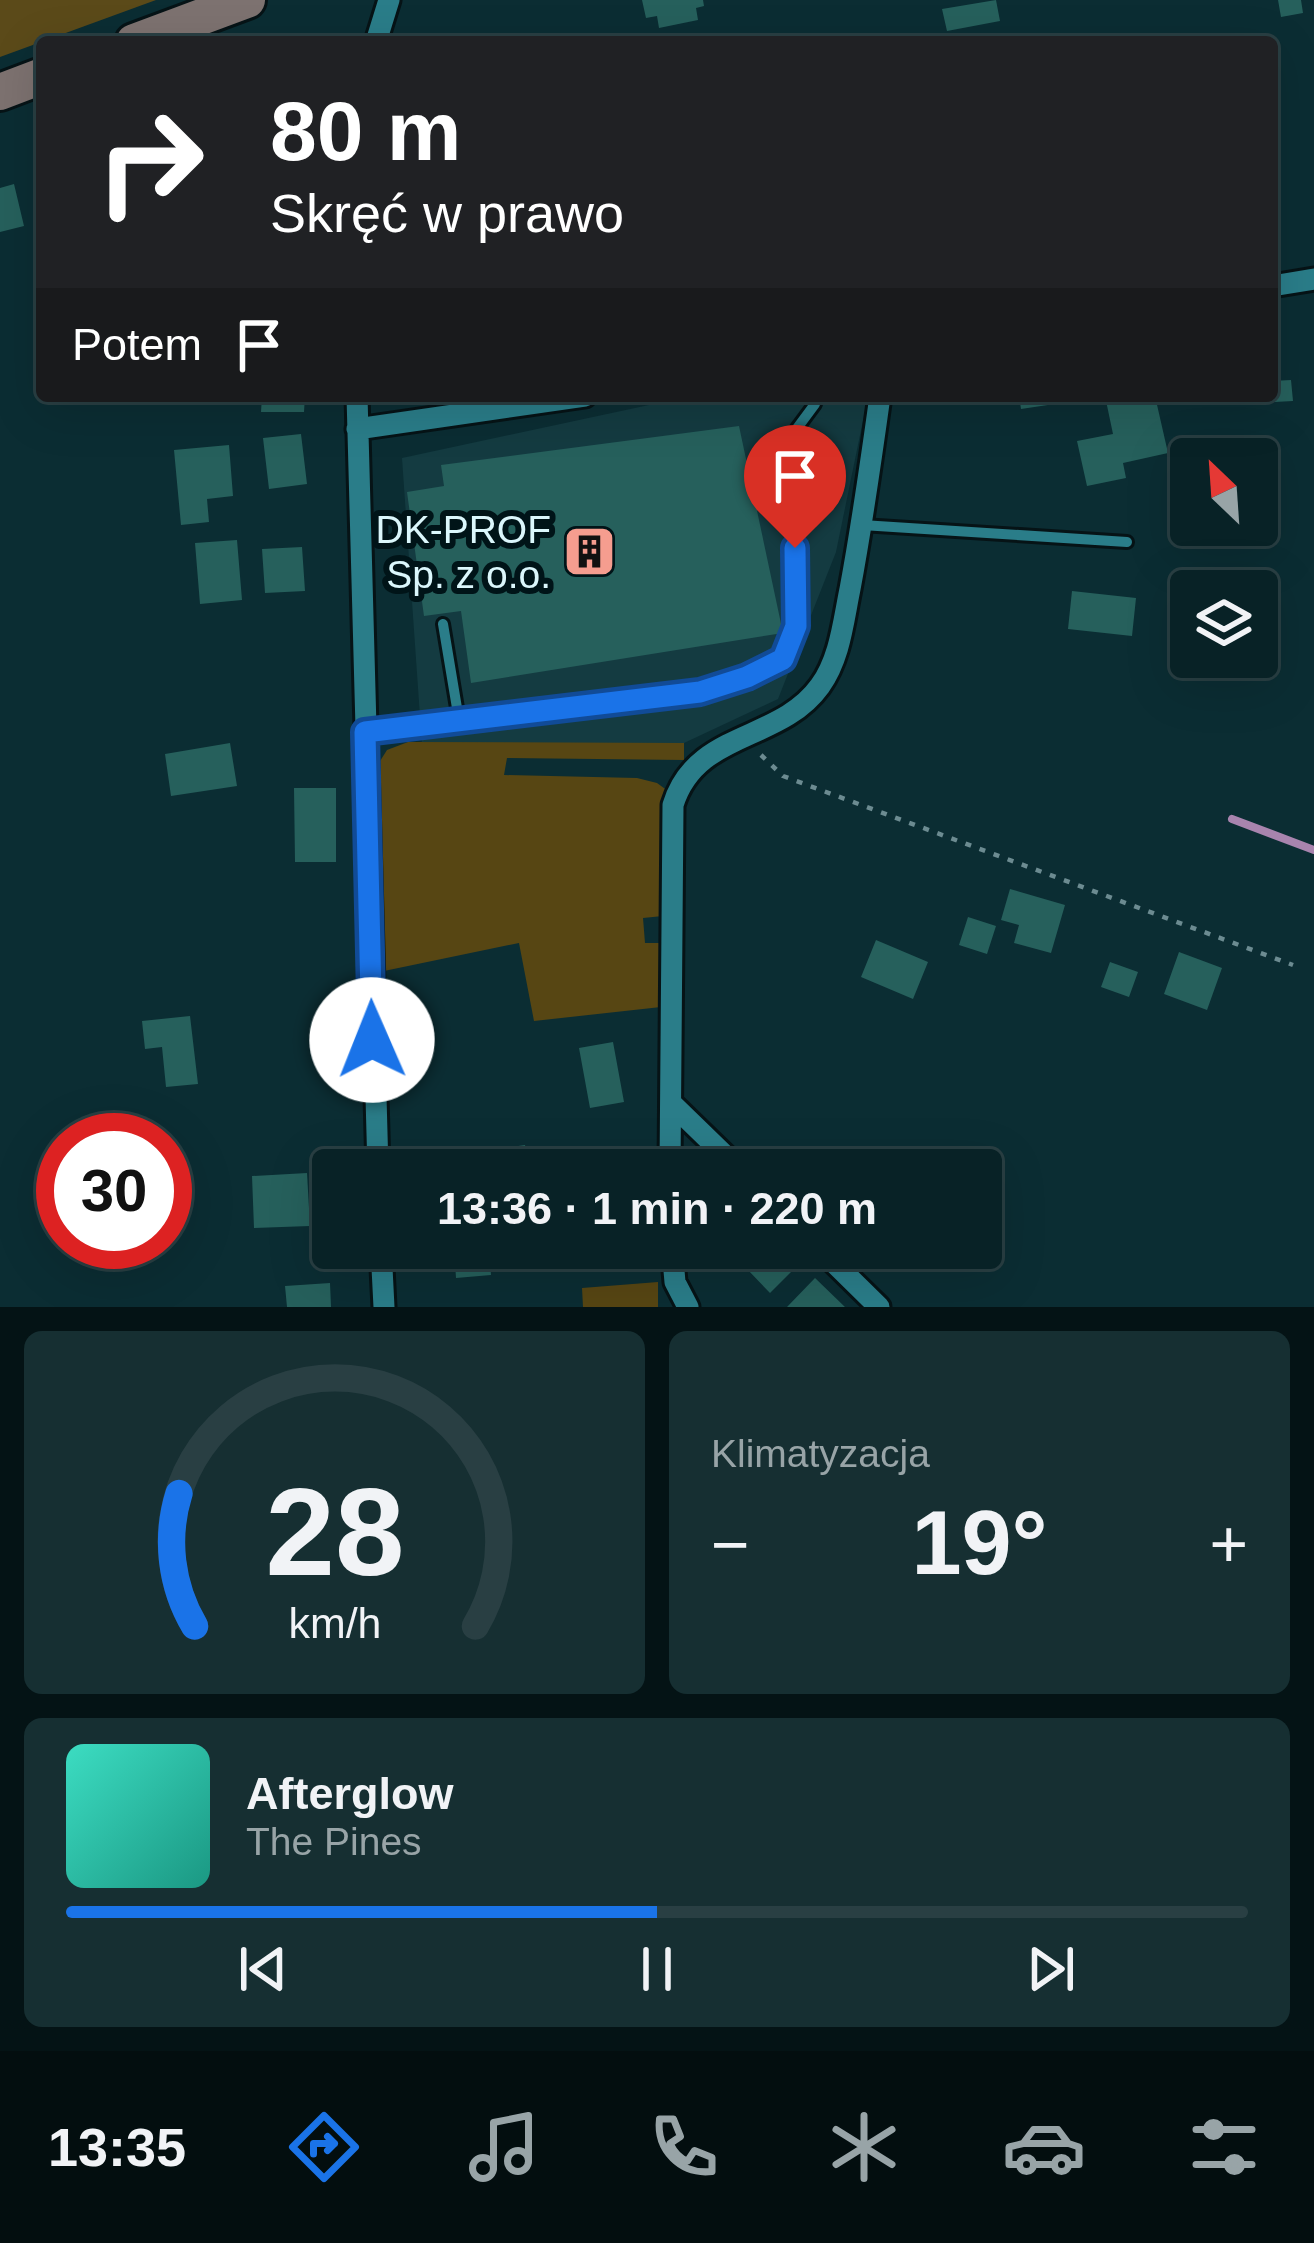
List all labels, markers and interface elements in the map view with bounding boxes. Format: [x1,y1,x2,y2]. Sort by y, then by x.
icon: right [72,84,228,240]
text: 80 m [270,84,461,178]
text: Skręć w prawo [270,183,624,243]
icon: arrive [226,312,292,378]
text: Potem [72,319,202,370]
pin [744,425,846,548]
north arrow [1170,438,1278,546]
map controls [1170,438,1278,678]
icon: arrive [762,443,828,509]
place label: DK-PROF Sp. z o.o. [376,508,551,596]
building icon: DK-PROF Sp. z o.o. [562,523,618,579]
button: layers [1170,570,1278,678]
position arrow [309,977,435,1103]
speed limit sign: 30 [36,1113,192,1269]
text: 13:36 · 1 min · 220 m [437,1183,877,1234]
text: Klimatyzacja [711,1432,930,1475]
text: 28 [265,1462,404,1601]
text: 19° [911,1493,1048,1593]
text: − [711,1507,750,1581]
text: + [1209,1507,1248,1581]
text: km/h [288,1598,381,1646]
text: Afterglow [246,1768,454,1819]
text: The Pines [246,1820,422,1863]
icon: previous [230,1936,296,2002]
icon: pause [624,1936,690,2002]
icon: next [1018,1936,1084,2002]
icon: directions [282,2105,366,2189]
icon: music [462,2105,546,2189]
icon: phone [642,2105,726,2189]
icon: climate [822,2105,906,2189]
icon: car [1002,2105,1086,2189]
icon: filters [1182,2105,1266,2189]
text: 13:35 [48,2117,186,2177]

